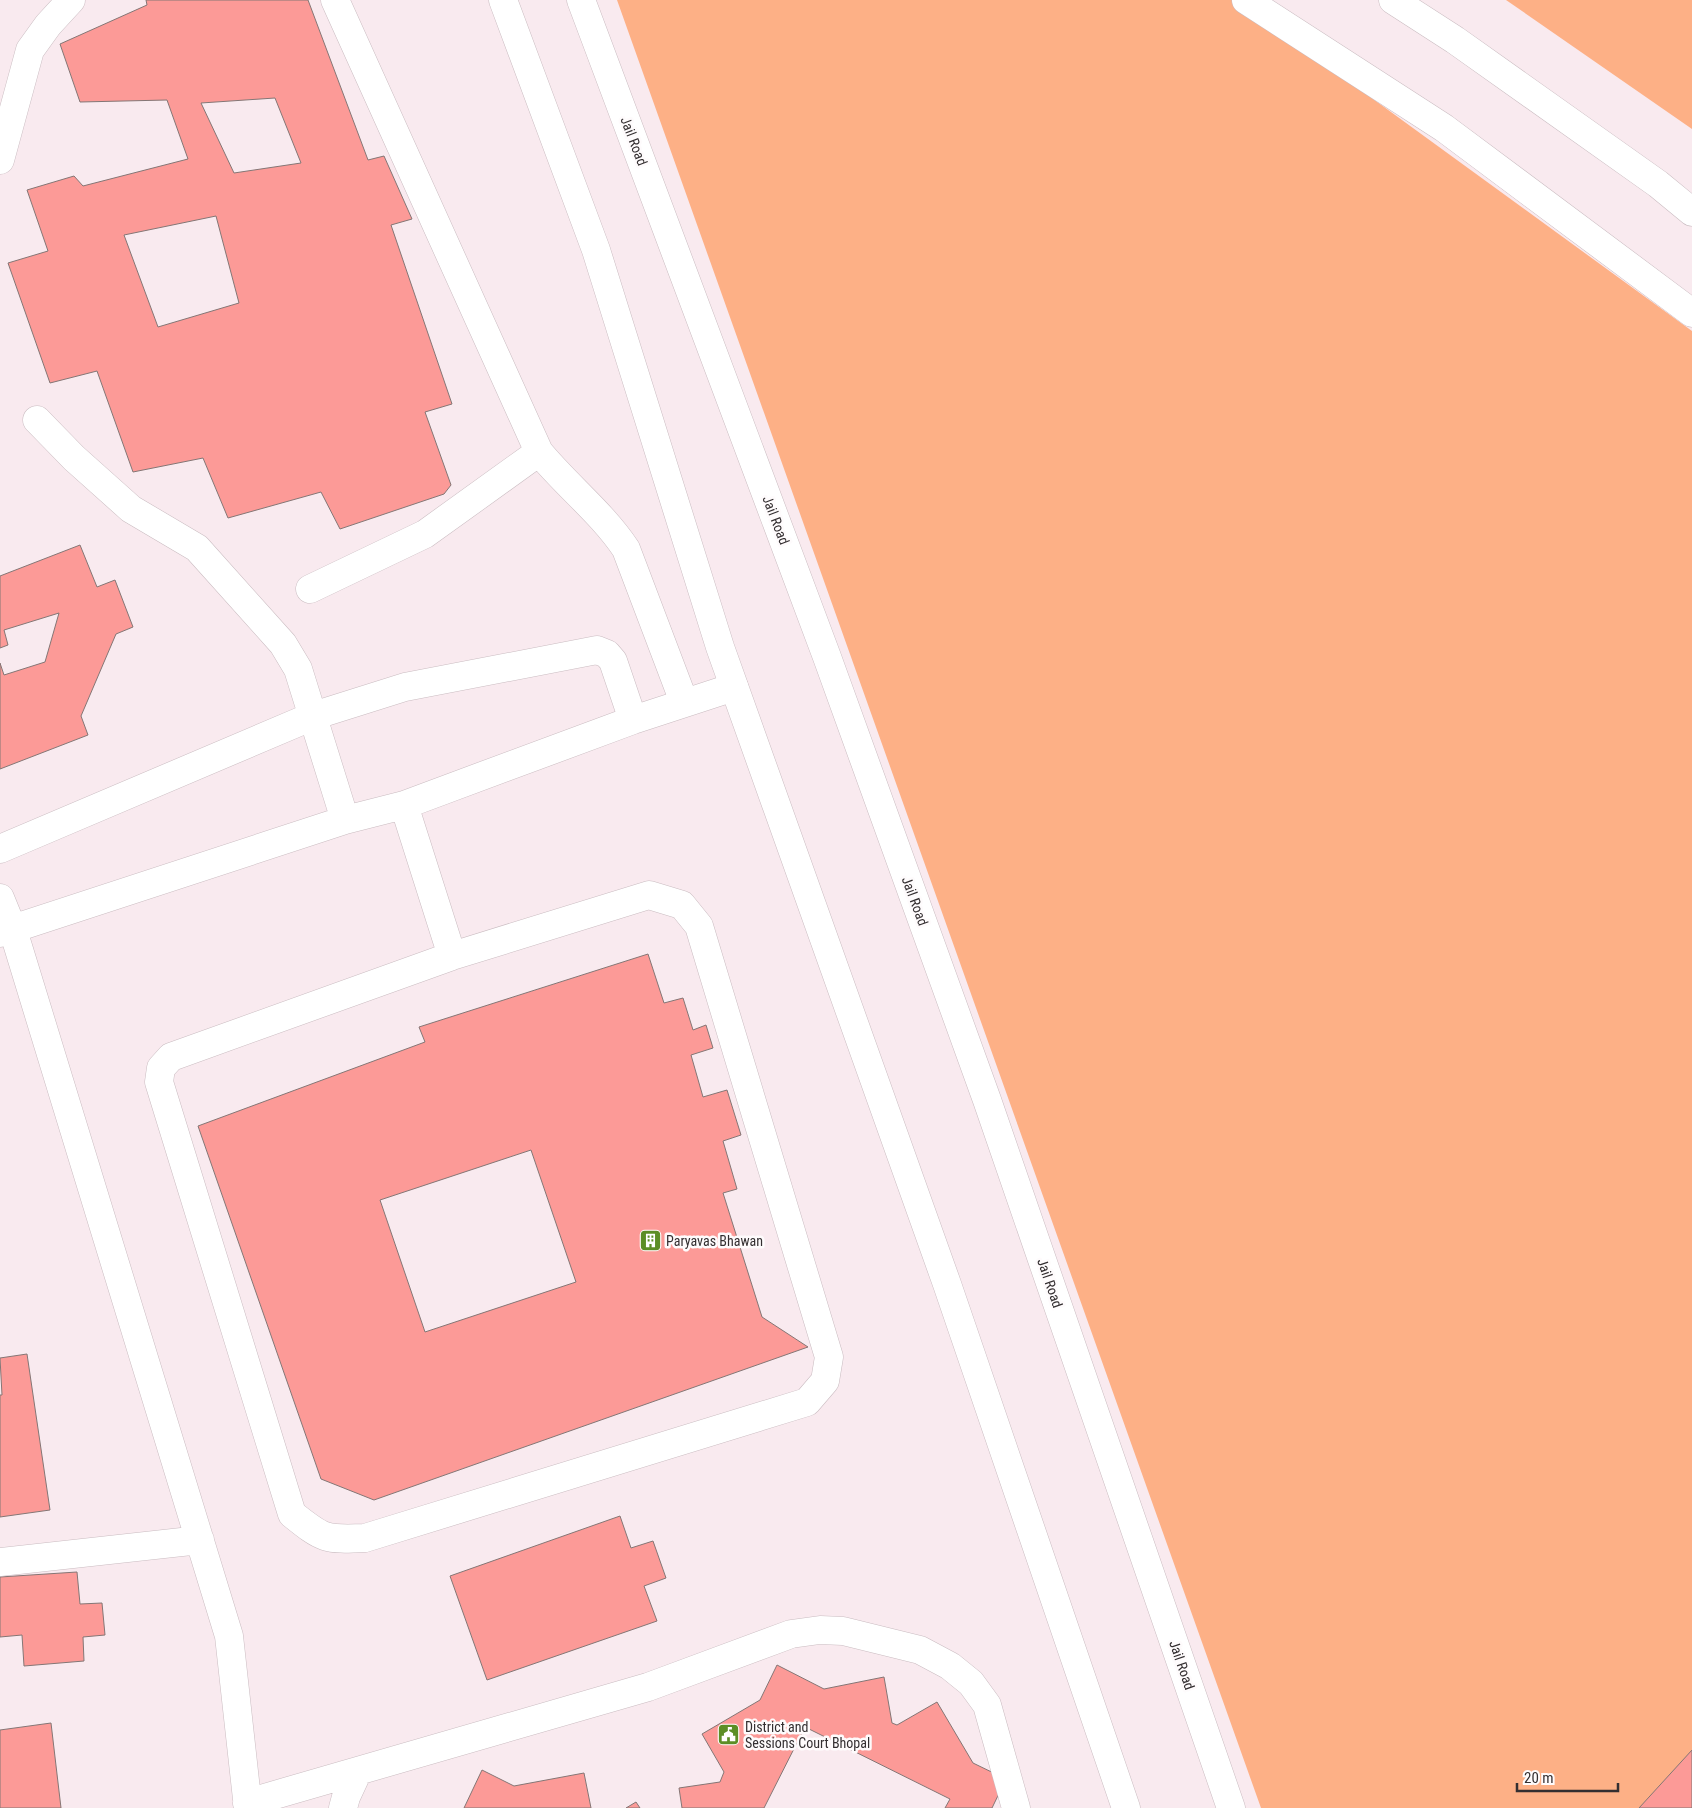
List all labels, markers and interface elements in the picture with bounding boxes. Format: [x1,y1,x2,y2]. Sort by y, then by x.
street label: Jail Road [617,114,651,168]
street label: Jail Road [759,493,793,547]
street label: Jail Road [899,874,931,928]
building icon: Paryavas Bhawan [638,1229,662,1253]
place label: Paryavas Bhawan [666,1233,763,1249]
street label: Jail Road [1034,1256,1066,1310]
street label: Jail Road [1166,1638,1198,1692]
place label: District and Sessions Court Bhopal [745,1719,870,1751]
public building icon: District and Sessions Court Bhopal [717,1723,741,1747]
scale bar [1517,1760,1618,1792]
text: 20 m [1524,1769,1554,1787]

